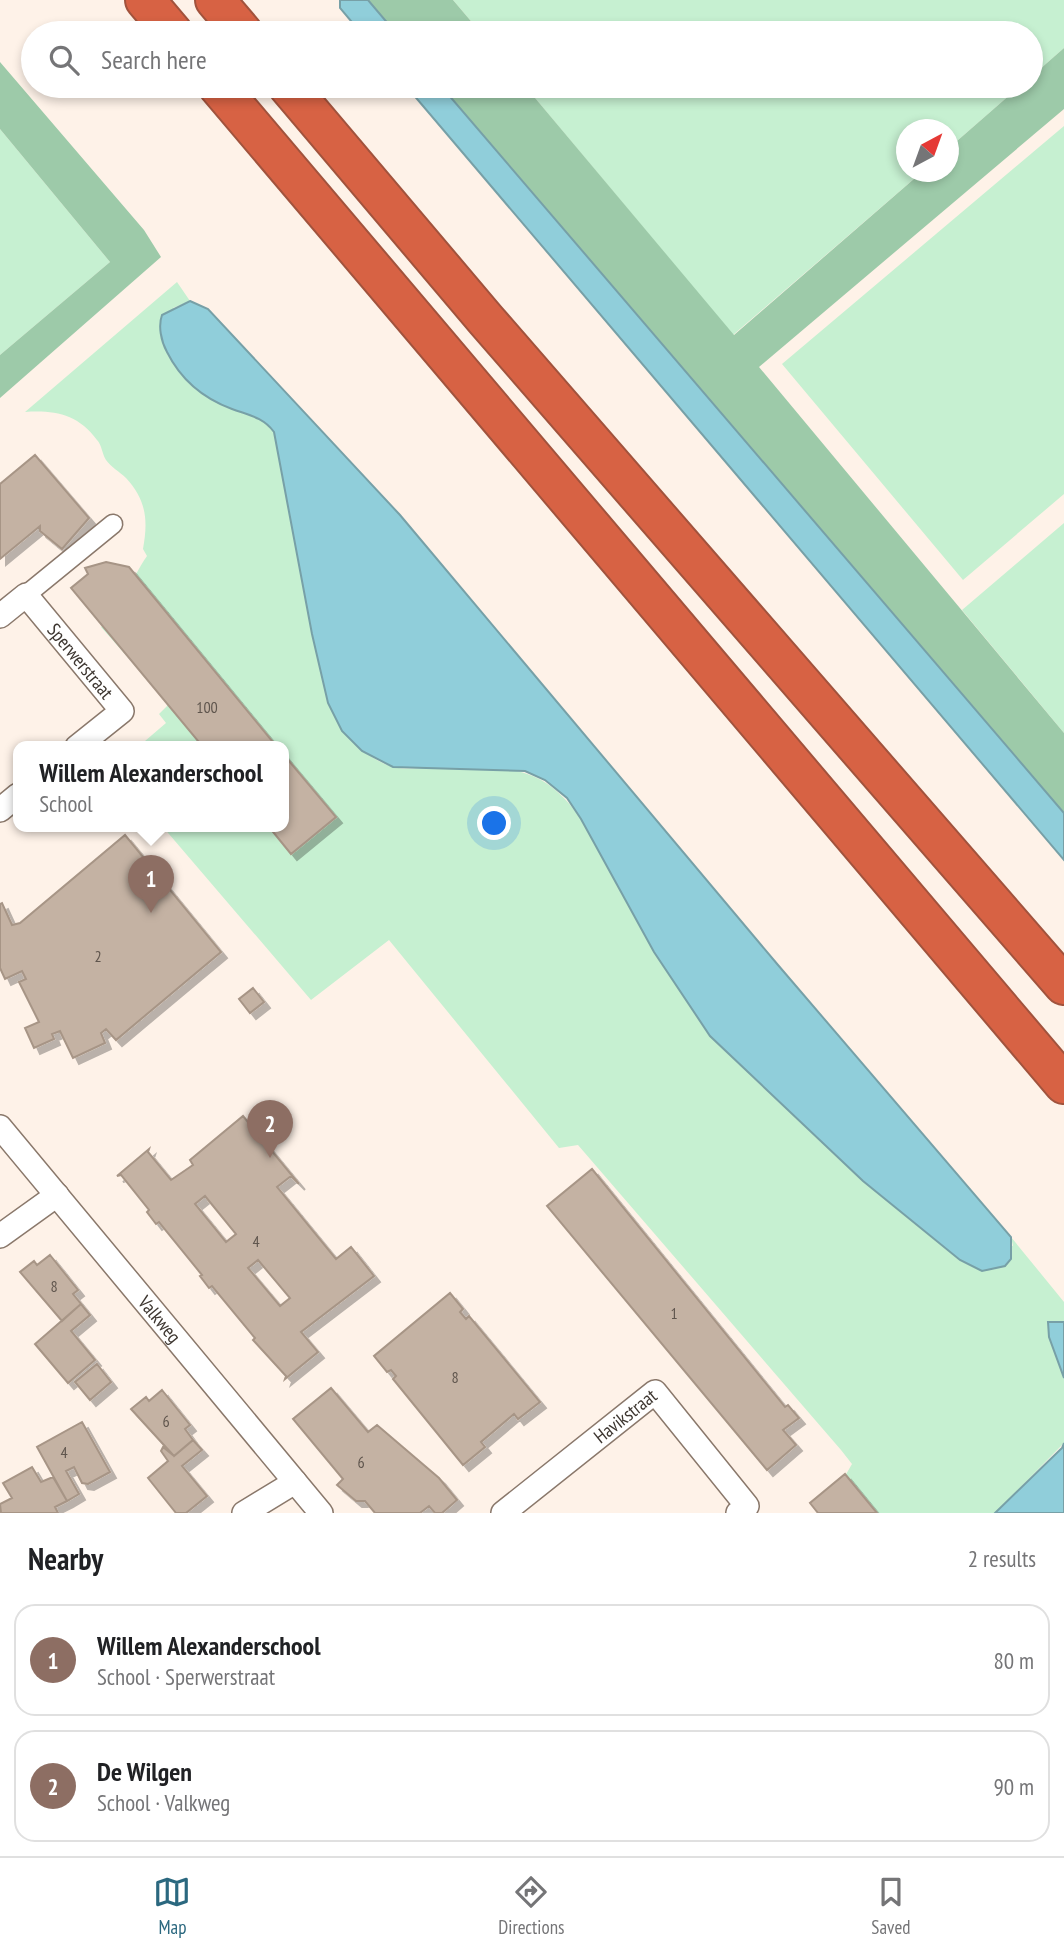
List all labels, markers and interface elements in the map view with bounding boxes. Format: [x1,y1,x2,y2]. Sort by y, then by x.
search box [21,21,1043,98]
icon: search [45,41,83,79]
text: Search here [101,43,207,76]
north arrow [896,119,959,182]
street label: Sperwerstraat [42,618,119,704]
house number: 100 [196,697,218,717]
popup [13,741,289,832]
text: Willem Alexanderschool [39,756,263,789]
text: School [39,789,93,818]
your location [477,806,511,840]
pin: 1 [128,855,174,913]
house number: 2 [94,946,102,966]
pin: 2 [247,1100,293,1158]
house number: 4 [252,1231,260,1251]
house number: 8 [50,1276,58,1296]
street label: Valkweg [133,1290,186,1348]
house number: 1 [670,1303,678,1323]
house number: 8 [451,1367,459,1387]
street label: Havikstraat [589,1383,662,1448]
house number: 6 [162,1411,170,1431]
house number: 4 [60,1442,68,1462]
house number: 6 [357,1452,365,1472]
text: Nearby [28,1539,103,1578]
text: 2 results [968,1544,1036,1573]
text: Willem Alexanderschool [97,1629,320,1662]
text: 1 [48,1646,59,1675]
text: 80 m [993,1646,1034,1675]
text: School · Sperwerstraat [97,1662,275,1691]
text: De Wilgen [97,1755,192,1788]
text: 2 [48,1772,59,1801]
text: 90 m [993,1772,1034,1801]
text: School · Valkweg [97,1788,230,1817]
tab: Map [153,1873,191,1939]
tab: Directions [498,1873,564,1939]
tab: Saved [871,1873,911,1939]

